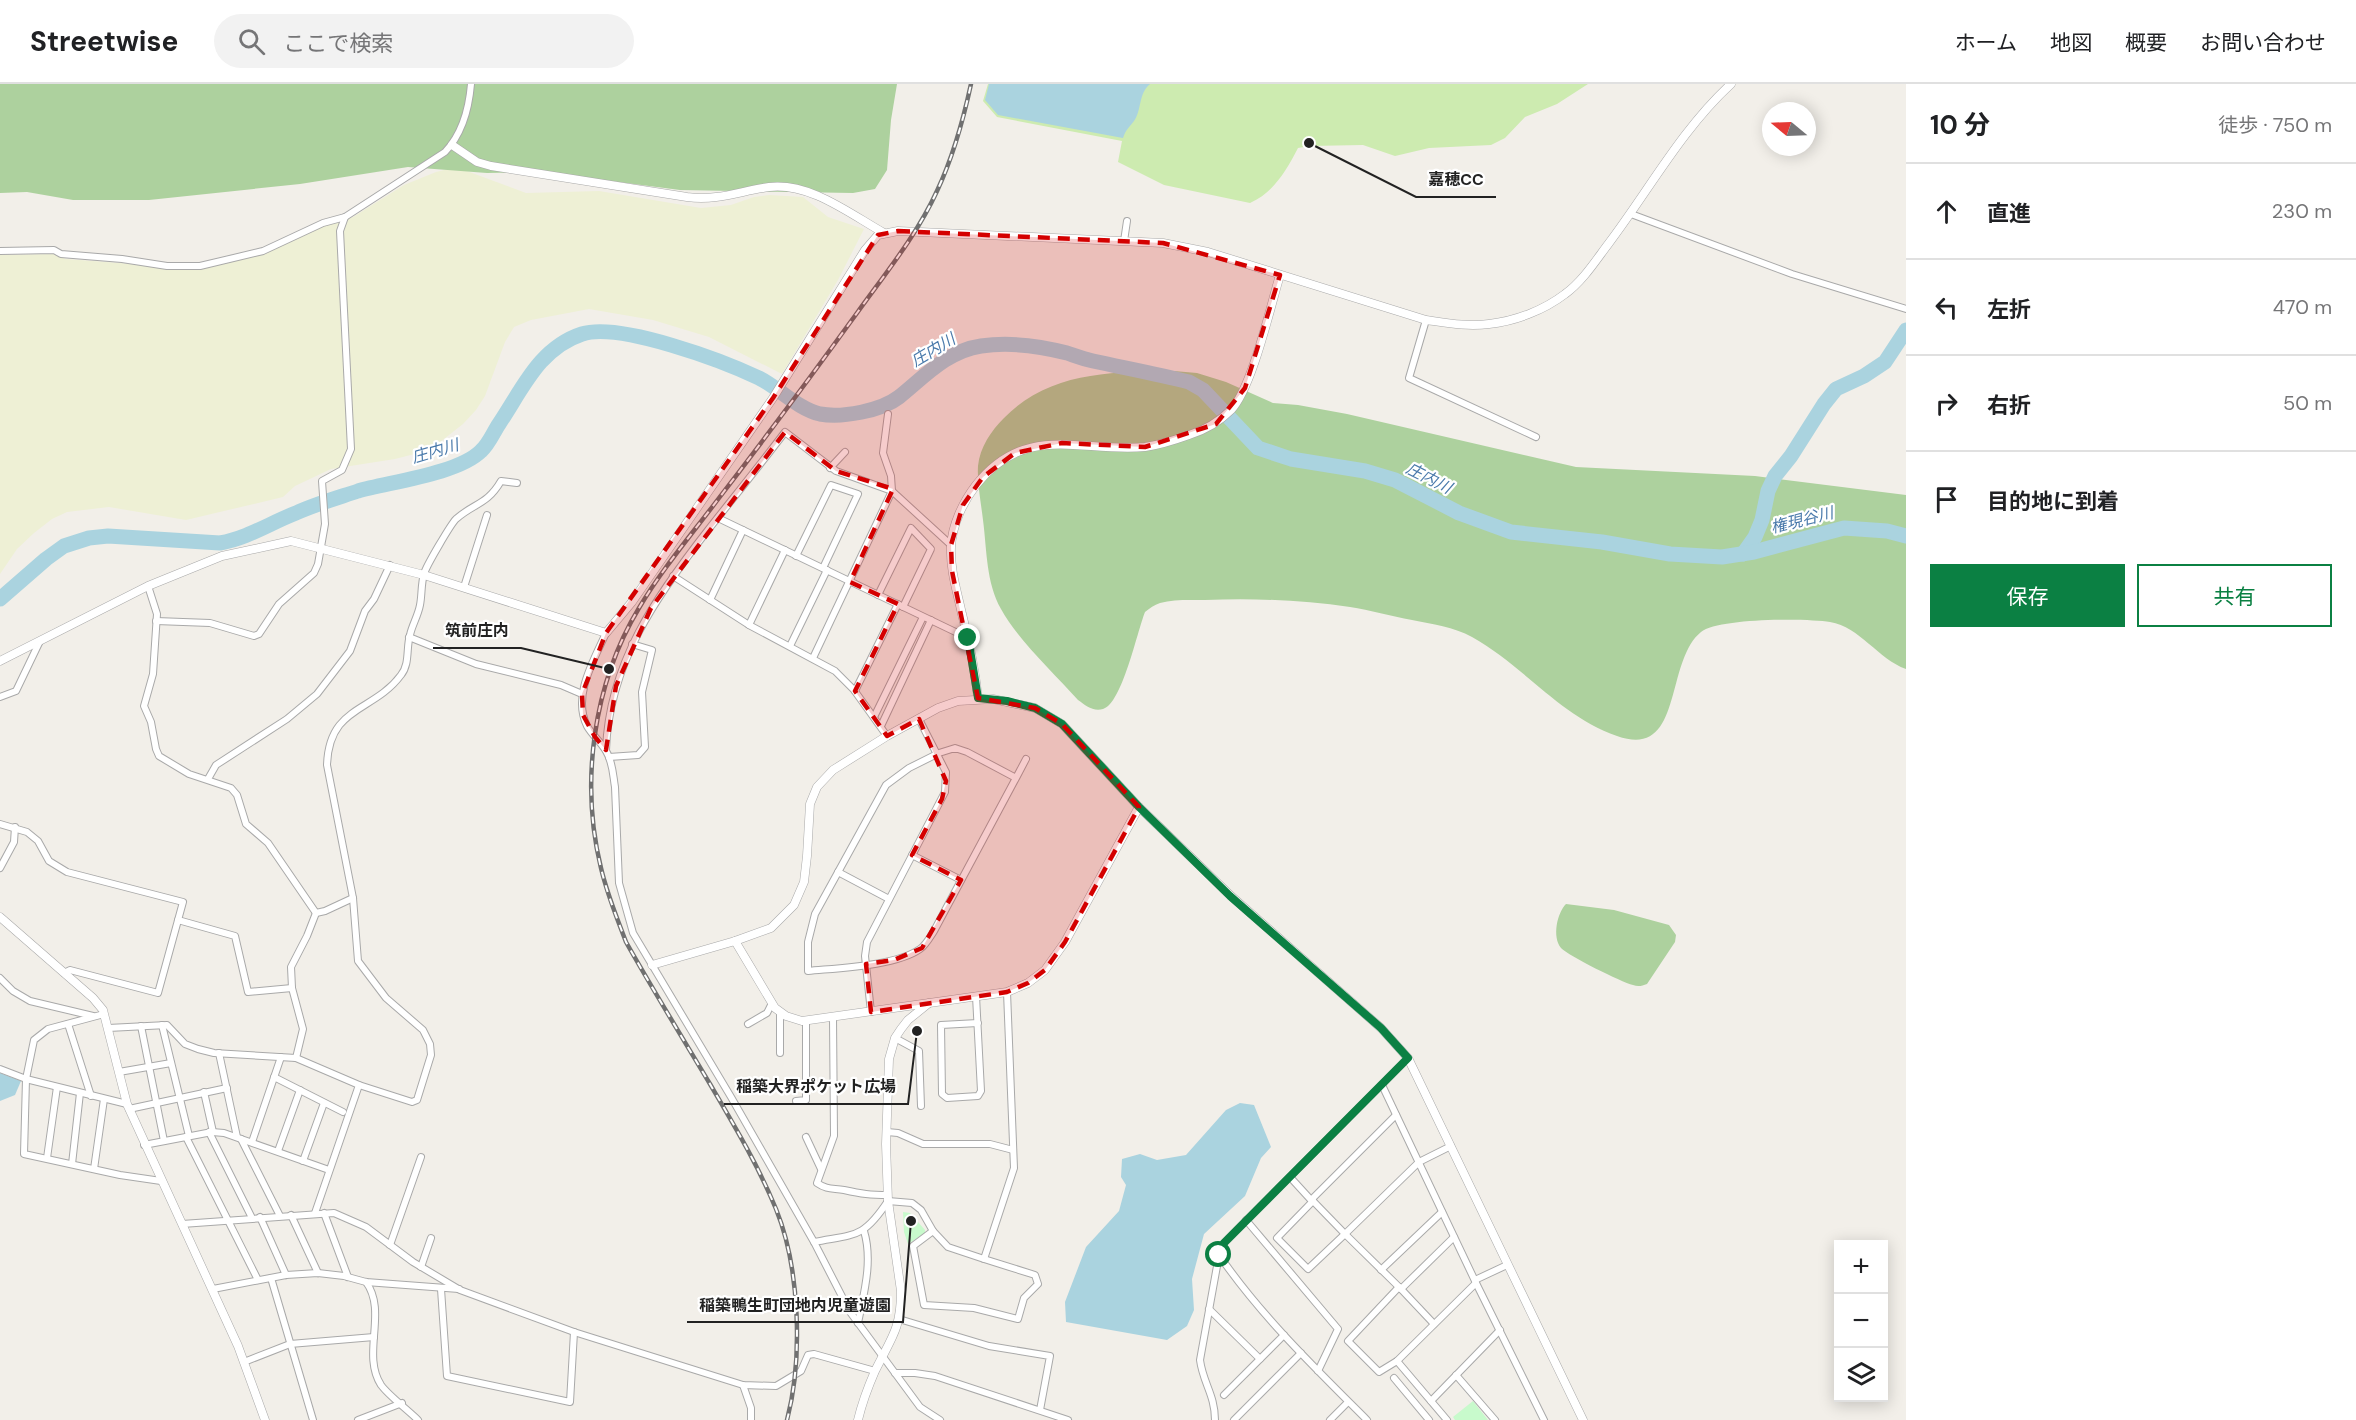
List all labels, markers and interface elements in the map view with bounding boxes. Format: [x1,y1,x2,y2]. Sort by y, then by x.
search box [214,14,634,68]
text: Streetwise [30,23,178,60]
icon: search [235,25,268,58]
text: ここで検索 [283,29,393,58]
text: ホーム [1955,29,2017,57]
text: 地図 [2050,29,2092,57]
text: 概要 [2125,29,2167,57]
text: お問い合わせ [2200,29,2326,57]
north arrow [1762,102,1816,156]
text: 10 分 [1930,108,1990,142]
text: 徒歩 · 750 m [2218,112,2332,138]
callout: 嘉穂CC [1416,163,1496,197]
text: 嘉穂CC [1428,169,1484,190]
icon: ahead [1930,195,1963,228]
text: 230 m [2272,198,2332,224]
text: 直進 [1987,199,2031,228]
icon: left [1930,291,1963,324]
text: 470 m [2273,294,2332,320]
text: 左折 [1987,295,2031,324]
water label: 庄内川 [907,328,961,371]
icon: right [1930,387,1963,420]
text: 50 m [2283,390,2332,416]
text: 右折 [1987,391,2031,420]
water label: 庄内川 [409,434,463,468]
water label: 庄内川 [1403,458,1457,499]
icon: arrive [1930,483,1963,516]
text: 目的地に到着 [1987,487,2119,516]
water label: 権現谷川 [1768,502,1838,538]
button: 保存 [1930,564,2125,627]
button: 共有 [2137,564,2332,627]
callout: 筑前庄内 [433,614,521,648]
text: 筑前庄内 [445,620,509,641]
route end [954,624,980,650]
callout: 稲築大界ポケット広場 [724,1070,908,1104]
text: 稲築大界ポケット広場 [736,1076,896,1097]
map controls [1834,1240,1888,1402]
button: + [1834,1240,1888,1294]
route start [1205,1241,1231,1267]
callout: 稲築鴨生町団地内児童遊園 [687,1288,903,1322]
button: − [1834,1294,1888,1348]
text: 稲築鴨生町団地内児童遊園 [699,1295,891,1316]
button: layers [1834,1348,1888,1402]

